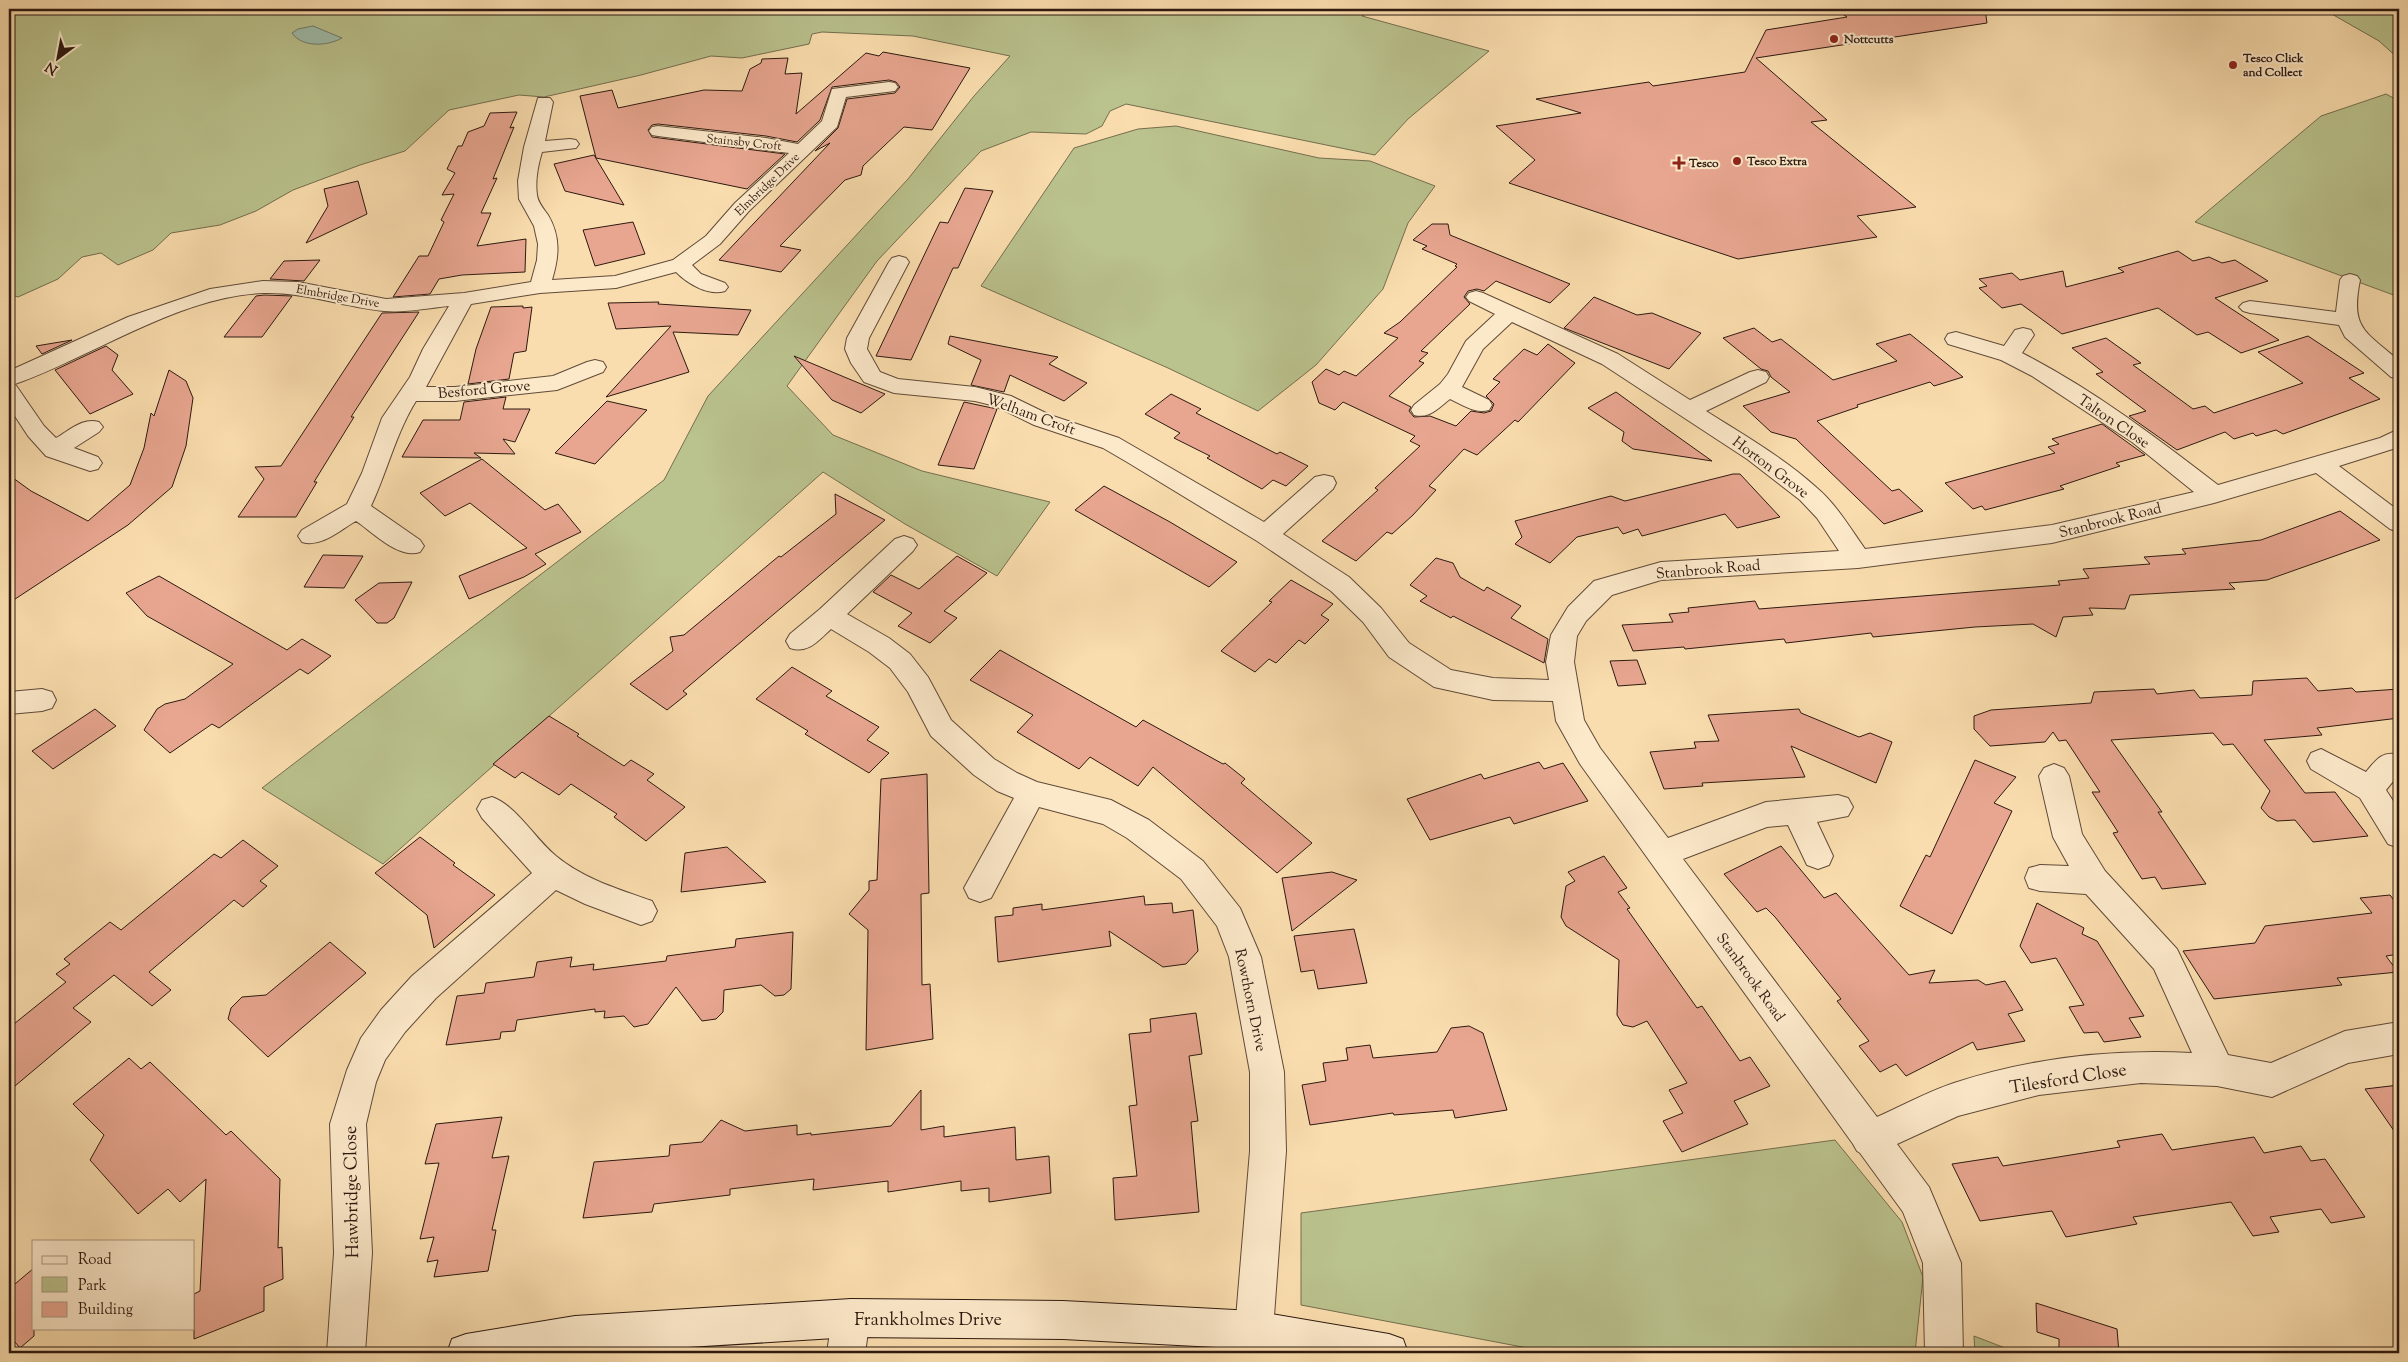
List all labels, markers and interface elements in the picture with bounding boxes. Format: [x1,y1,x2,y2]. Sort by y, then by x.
place label: Nottcutts [1843,31,1894,49]
north arrow [32,32,82,82]
marker: Nottcutts [1828,33,1840,45]
place label: Tesco Click and Collect [2242,50,2304,82]
text: N [42,56,62,79]
marker: Tesco Click and Collect [2227,59,2239,71]
street label: Stainsby Croft [705,130,782,156]
street label: Elmbridge Drive [731,149,805,220]
place label: Tesco Extra [1746,153,1808,171]
place label: Tesco [1688,155,1719,173]
marker: Tesco Extra [1731,155,1743,167]
marker: Tesco [1673,157,1685,169]
street label: Elmbridge Drive [295,281,381,313]
street label: Besford Grove [437,376,531,405]
street label: Welham Croft [983,390,1078,441]
street label: Talton Close [2073,390,2153,454]
street label: Horton Grove [1727,432,1813,504]
street label: Stanbrook Road [2057,498,2164,544]
street label: Stanbrook Road [1655,555,1762,586]
street label: Stanbrook Road [1710,929,1789,1027]
street label: Rowthorn Drive [1228,947,1271,1054]
street label: Tilesford Close [2008,1058,2129,1102]
street label: Hawbridge Close [339,1125,367,1259]
legend [32,1240,195,1330]
text: Road [78,1250,112,1271]
text: Park [78,1276,107,1297]
text: Building [78,1300,133,1321]
street label: Frankholmes Drive [854,1308,1002,1334]

